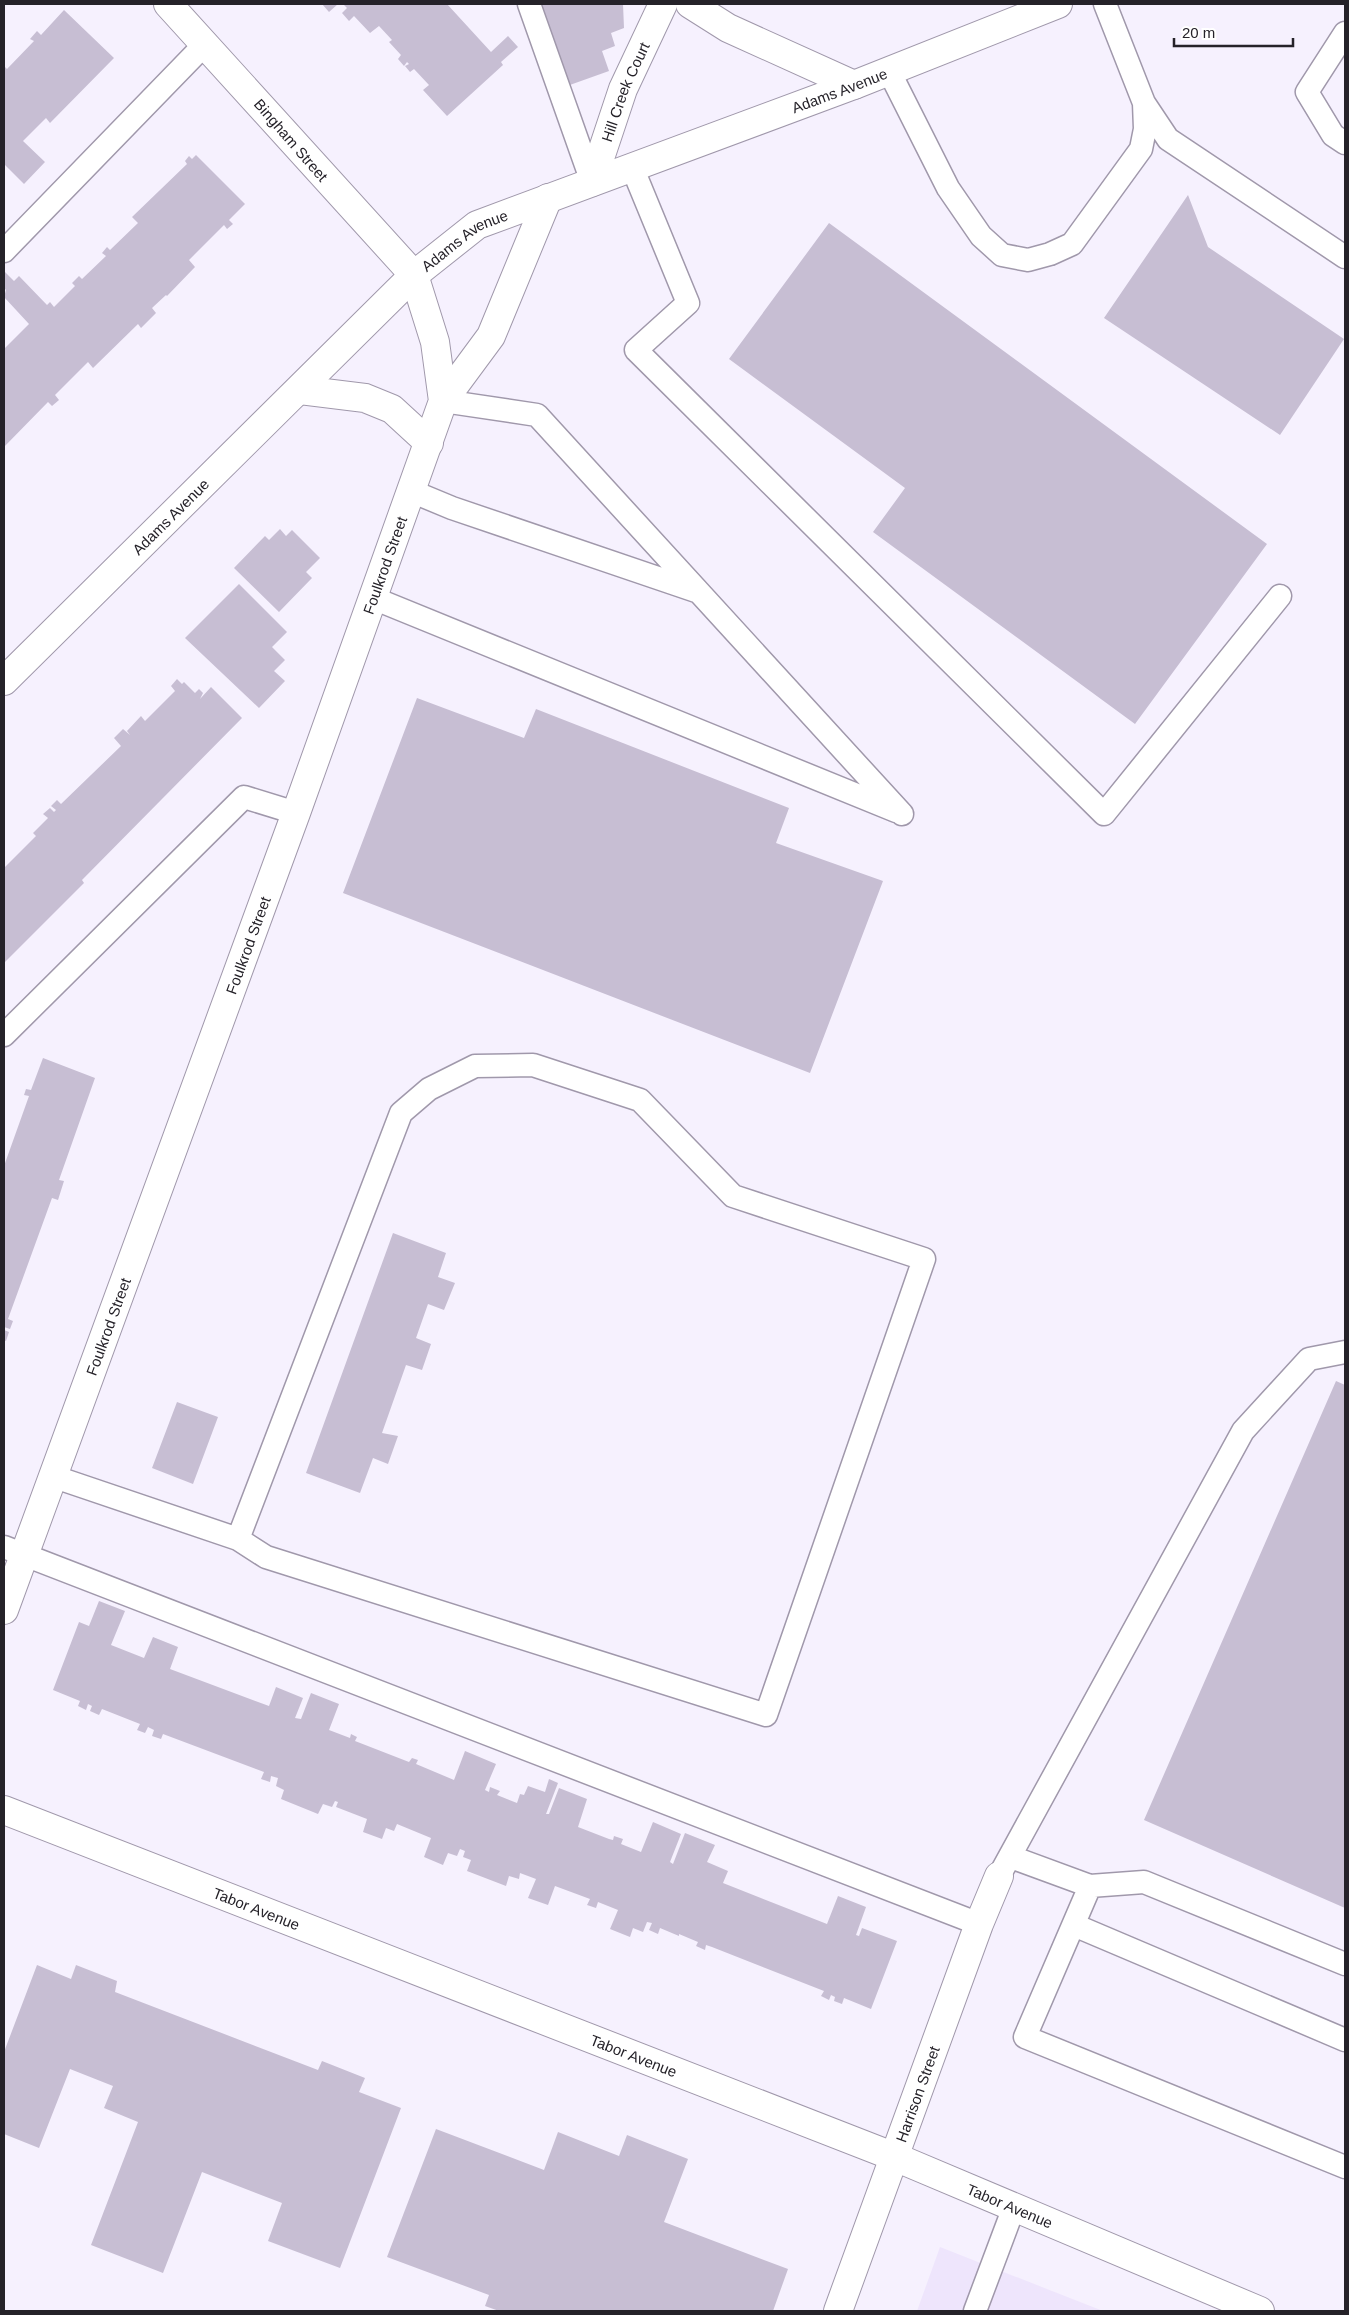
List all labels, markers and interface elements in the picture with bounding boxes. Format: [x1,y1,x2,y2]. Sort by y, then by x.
scale bar [1174,15,1293,47]
text: 20 m [1182,24,1215,41]
street label: Hill Creek Court [598,39,653,144]
street label: Adams Avenue [789,64,889,116]
street label: Bingham Street [251,95,332,185]
street label: Adams Avenue [418,206,510,274]
street label: Adams Avenue [129,475,212,558]
street label: Foulkrod Street [359,513,410,616]
street label: Foulkrod Street [222,893,273,996]
street label: Foulkrod Street [82,1275,134,1378]
street label: Tabor Avenue [211,1884,302,1933]
street label: Tabor Avenue [588,2031,680,2080]
street label: Harrison Street [892,2043,943,2144]
street label: Tabor Avenue [965,2180,1055,2231]

